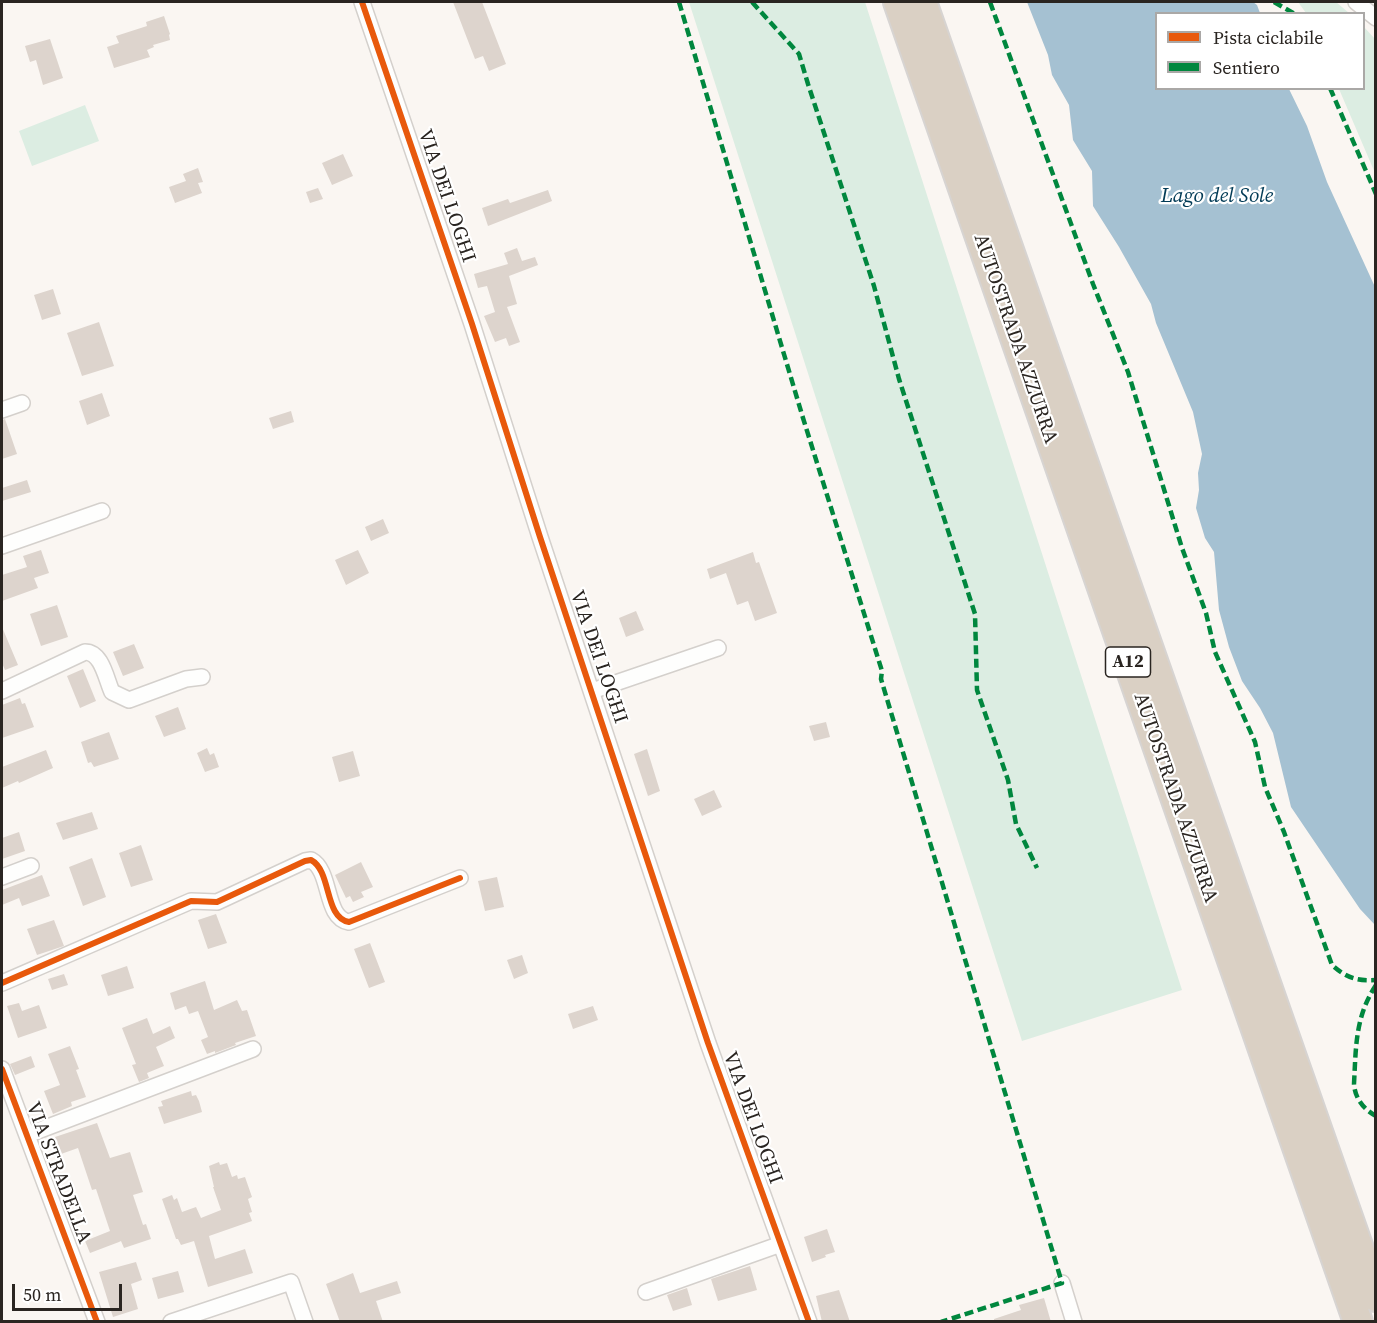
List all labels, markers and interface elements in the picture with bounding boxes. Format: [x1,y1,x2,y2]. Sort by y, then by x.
legend [1155,12,1365,90]
text: Pista ciclabile [1213,25,1324,50]
text: Sentiero [1213,55,1280,80]
street label: VIA DEI LOGHI [412,126,480,266]
water label: Lago del Sole [1161,184,1273,210]
street label: AUTOSTRADA AZZURRA [968,231,1062,447]
street label: VIA DEI LOGHI [564,587,632,727]
road number: A12 [1106,647,1150,677]
street label: AUTOSTRADA AZZURRA [1128,690,1222,906]
street label: VIA DEI LOGHI [717,1049,787,1187]
street label: VIA STRADELLA [20,1099,96,1247]
scale bar [15,1272,124,1310]
text: 50 m [23,1282,61,1307]

